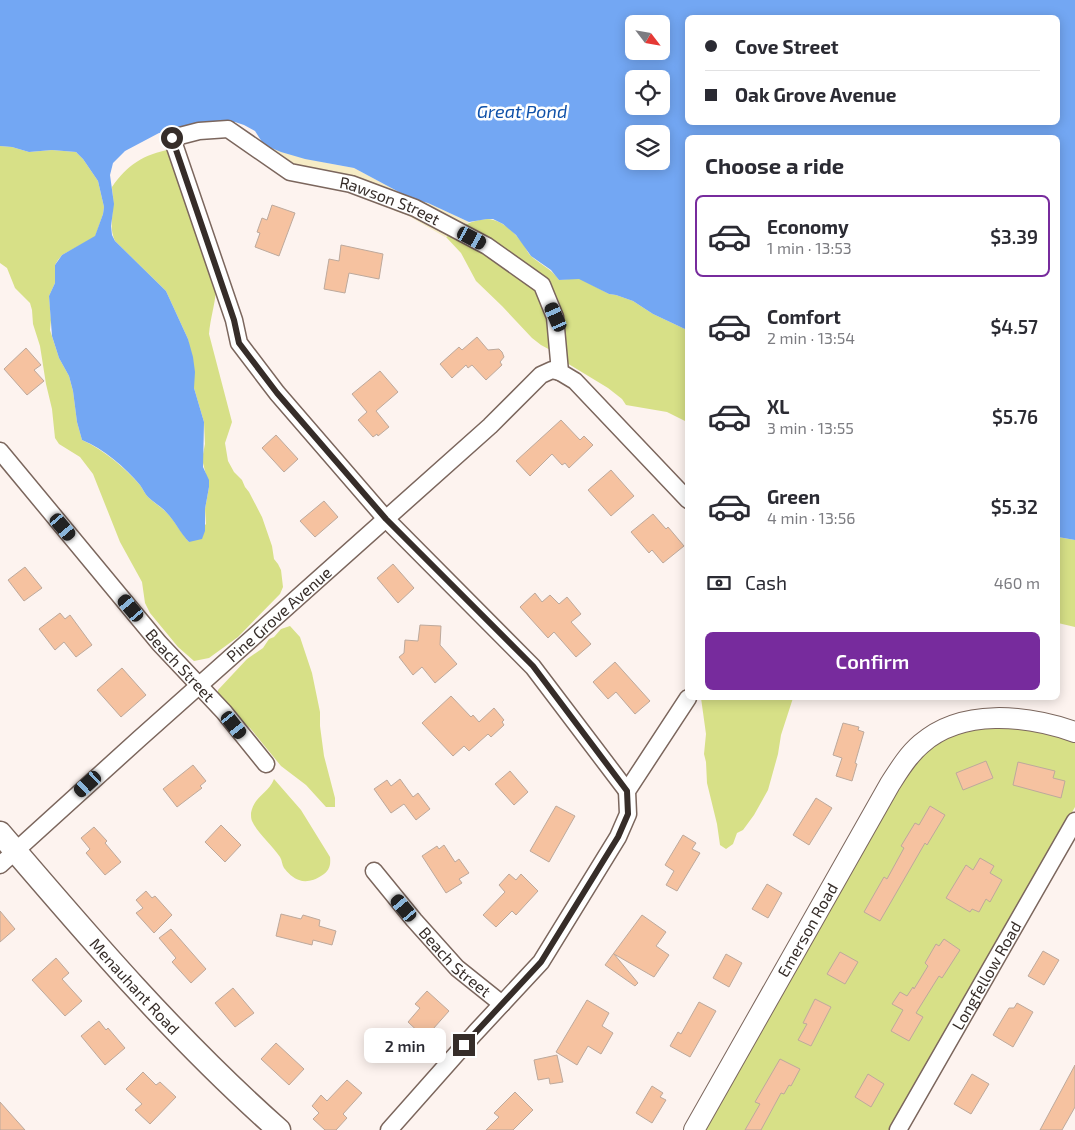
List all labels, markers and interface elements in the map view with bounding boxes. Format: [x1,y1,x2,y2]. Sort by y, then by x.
north arrow [625,15,670,60]
map controls [625,15,670,170]
text: Cove Street [735,35,839,58]
button: locate [625,70,670,115]
text: Oak Grove Avenue [735,83,897,106]
water label: Great Pond [477,100,567,122]
button: layers [625,125,670,170]
route start [161,127,183,149]
text: Choose a ride [705,152,844,178]
street label: Rawson Street [338,172,443,229]
icon: car [707,214,752,259]
text: Economy [767,215,849,238]
car [455,224,488,252]
text: $3.39 [990,225,1038,248]
text: 1 min · 13:53 [767,238,852,257]
car [543,300,568,334]
icon: car [707,304,752,349]
text: Comfort [767,305,841,328]
text: $4.57 [990,315,1038,338]
text: 2 min · 13:54 [767,328,855,347]
icon: car [707,394,752,439]
text: XL [767,395,789,418]
text: $5.76 [992,405,1038,428]
text: 3 min · 13:55 [767,418,854,437]
icon: car [707,484,752,529]
text: Green [767,485,820,508]
text: $5.32 [991,495,1038,518]
text: 4 min · 13:56 [767,508,855,527]
car [47,511,78,543]
street label: Pine Grove Avenue [222,562,335,666]
icon: cash [705,569,733,597]
text: Cash [745,571,787,594]
text: 460 m [994,573,1040,592]
car [115,592,146,624]
street label: Beach Street [142,625,219,705]
button: Confirm [705,632,1040,690]
car [218,709,249,741]
car [71,768,104,800]
street label: Emerson Road [773,879,841,980]
car [388,892,419,924]
street label: Longfellow Road [947,918,1025,1033]
street label: Beach Street [416,923,495,1000]
street label: Menauhant Road [86,934,184,1038]
callout: 2 min [364,1028,446,1062]
route end [453,1034,475,1056]
text: 2 min [385,1036,425,1055]

